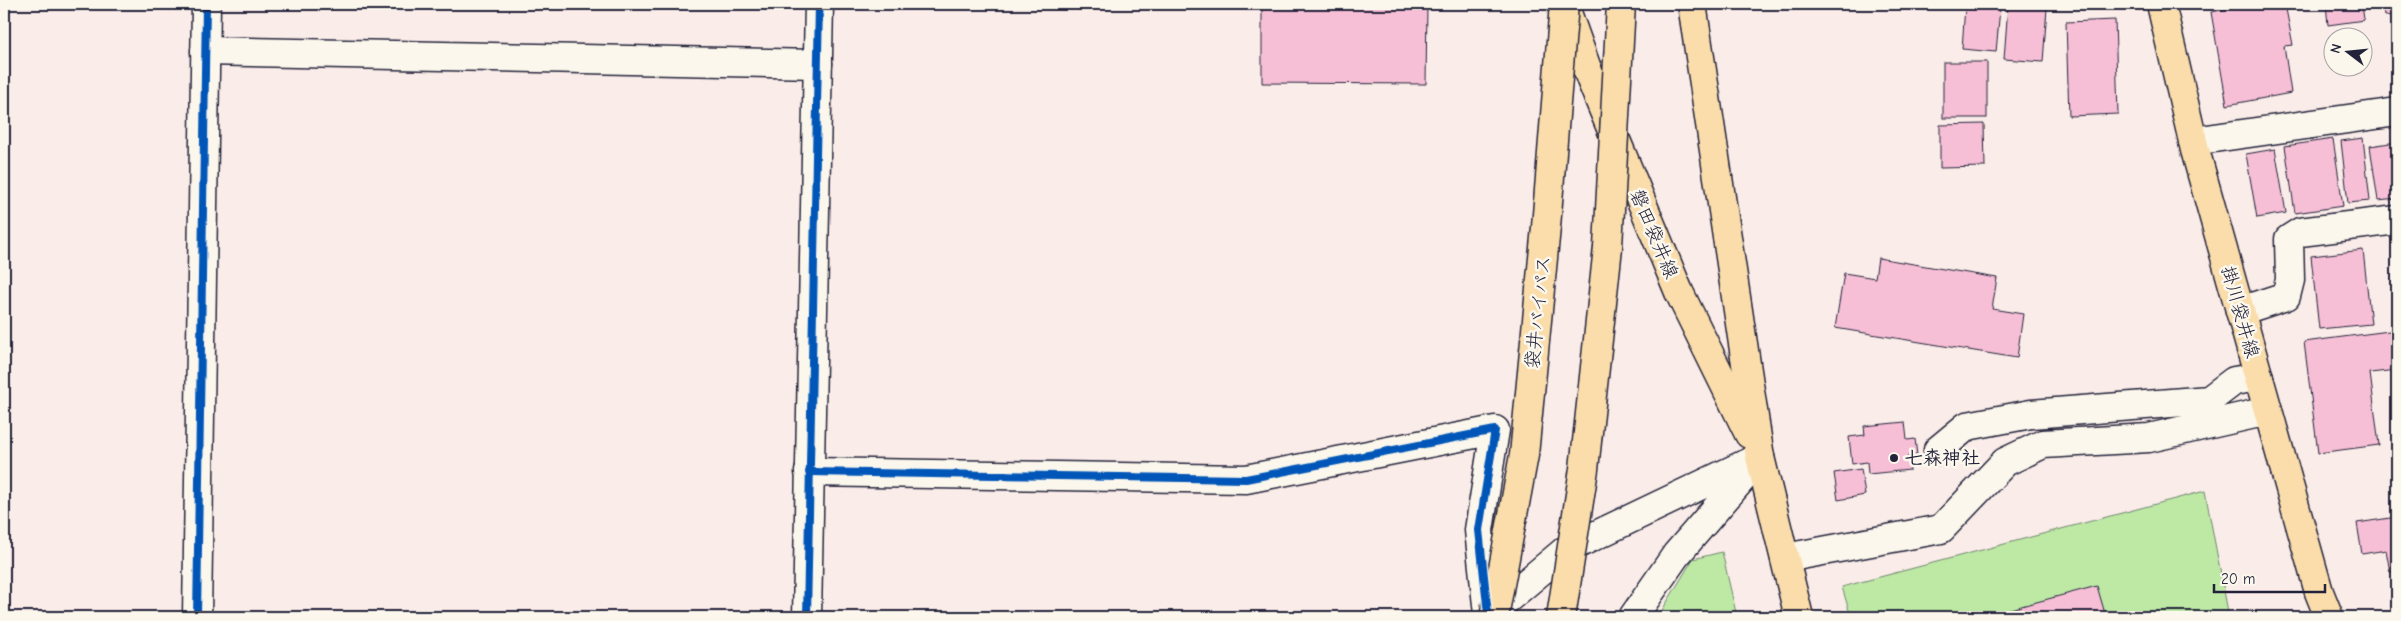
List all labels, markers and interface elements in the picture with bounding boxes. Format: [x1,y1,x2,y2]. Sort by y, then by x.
north arrow [2324,28,2374,78]
text: N [2327,42,2345,55]
street label: 磐田袋井線 [1625,186,1683,282]
street label: 袋井バイパス [1521,254,1555,370]
street label: 掛川袋井線 [2216,263,2264,361]
place label: 七森神社 [1904,447,1980,469]
marker: 七森神社 [1888,452,1900,464]
scale bar [2214,561,2325,593]
text: 20 m [2221,570,2255,588]

